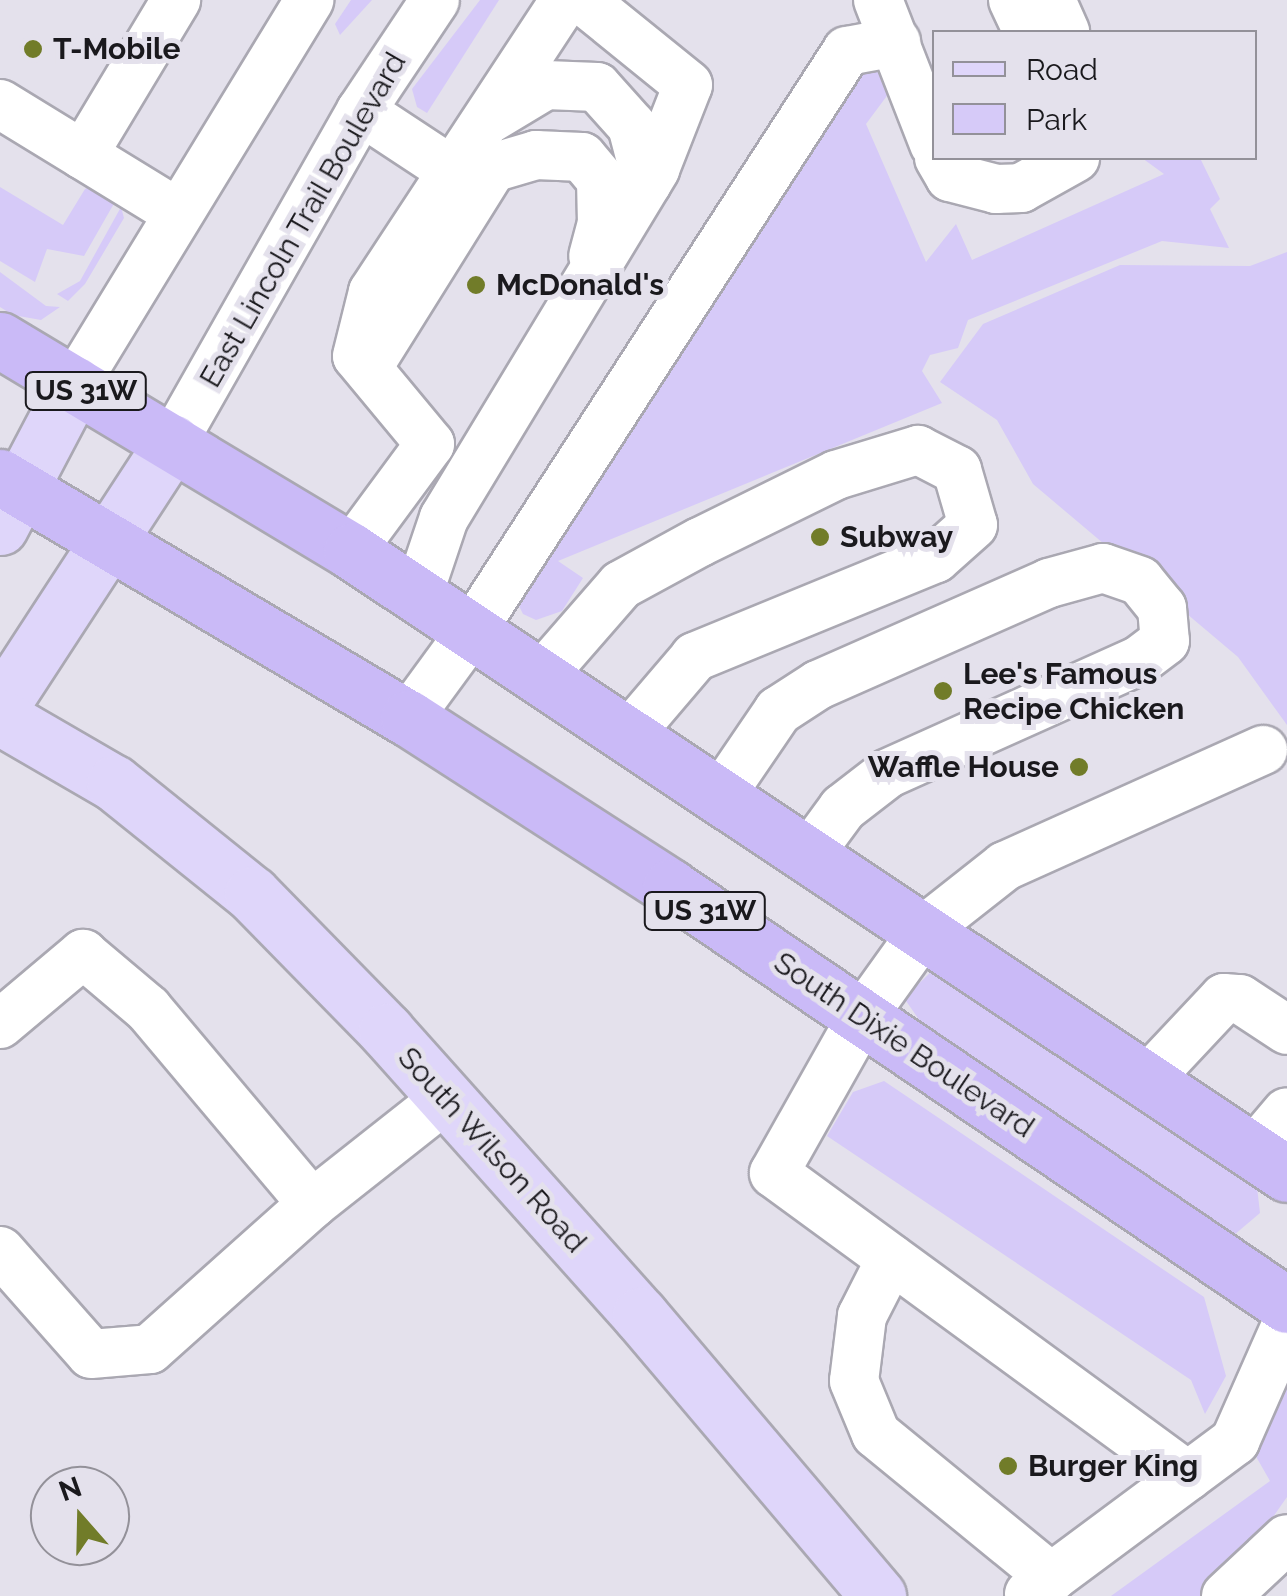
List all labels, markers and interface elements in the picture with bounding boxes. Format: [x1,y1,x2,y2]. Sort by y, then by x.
legend [932,30,1257,160]
place label: T-Mobile [53,31,180,67]
marker: T-Mobile [22,38,44,60]
street label: East Lincoln Trail Boulevard [192,45,414,395]
text: Road [1026,52,1098,87]
text: Park [1026,102,1087,137]
place label: McDonald's [496,267,664,303]
marker: McDonald's [465,274,487,296]
road number: US 31W [23,368,148,414]
place label: Subway [840,519,953,555]
marker: Subway [809,526,831,548]
place label: Lee's Famous Recipe Chicken [963,656,1184,726]
marker: Lee's Famous Recipe Chicken [932,680,954,702]
place label: Waffle House [868,749,1059,785]
marker: Waffle House [1068,756,1090,778]
road number: US 31W [642,888,768,934]
street label: South Dixie Boulevard [767,945,1041,1145]
street label: South Wilson Road [390,1040,594,1260]
place label: Burger King [1028,1448,1199,1484]
marker: Burger King [997,1455,1019,1477]
north arrow [30,1466,130,1566]
text: N [55,1470,86,1508]

